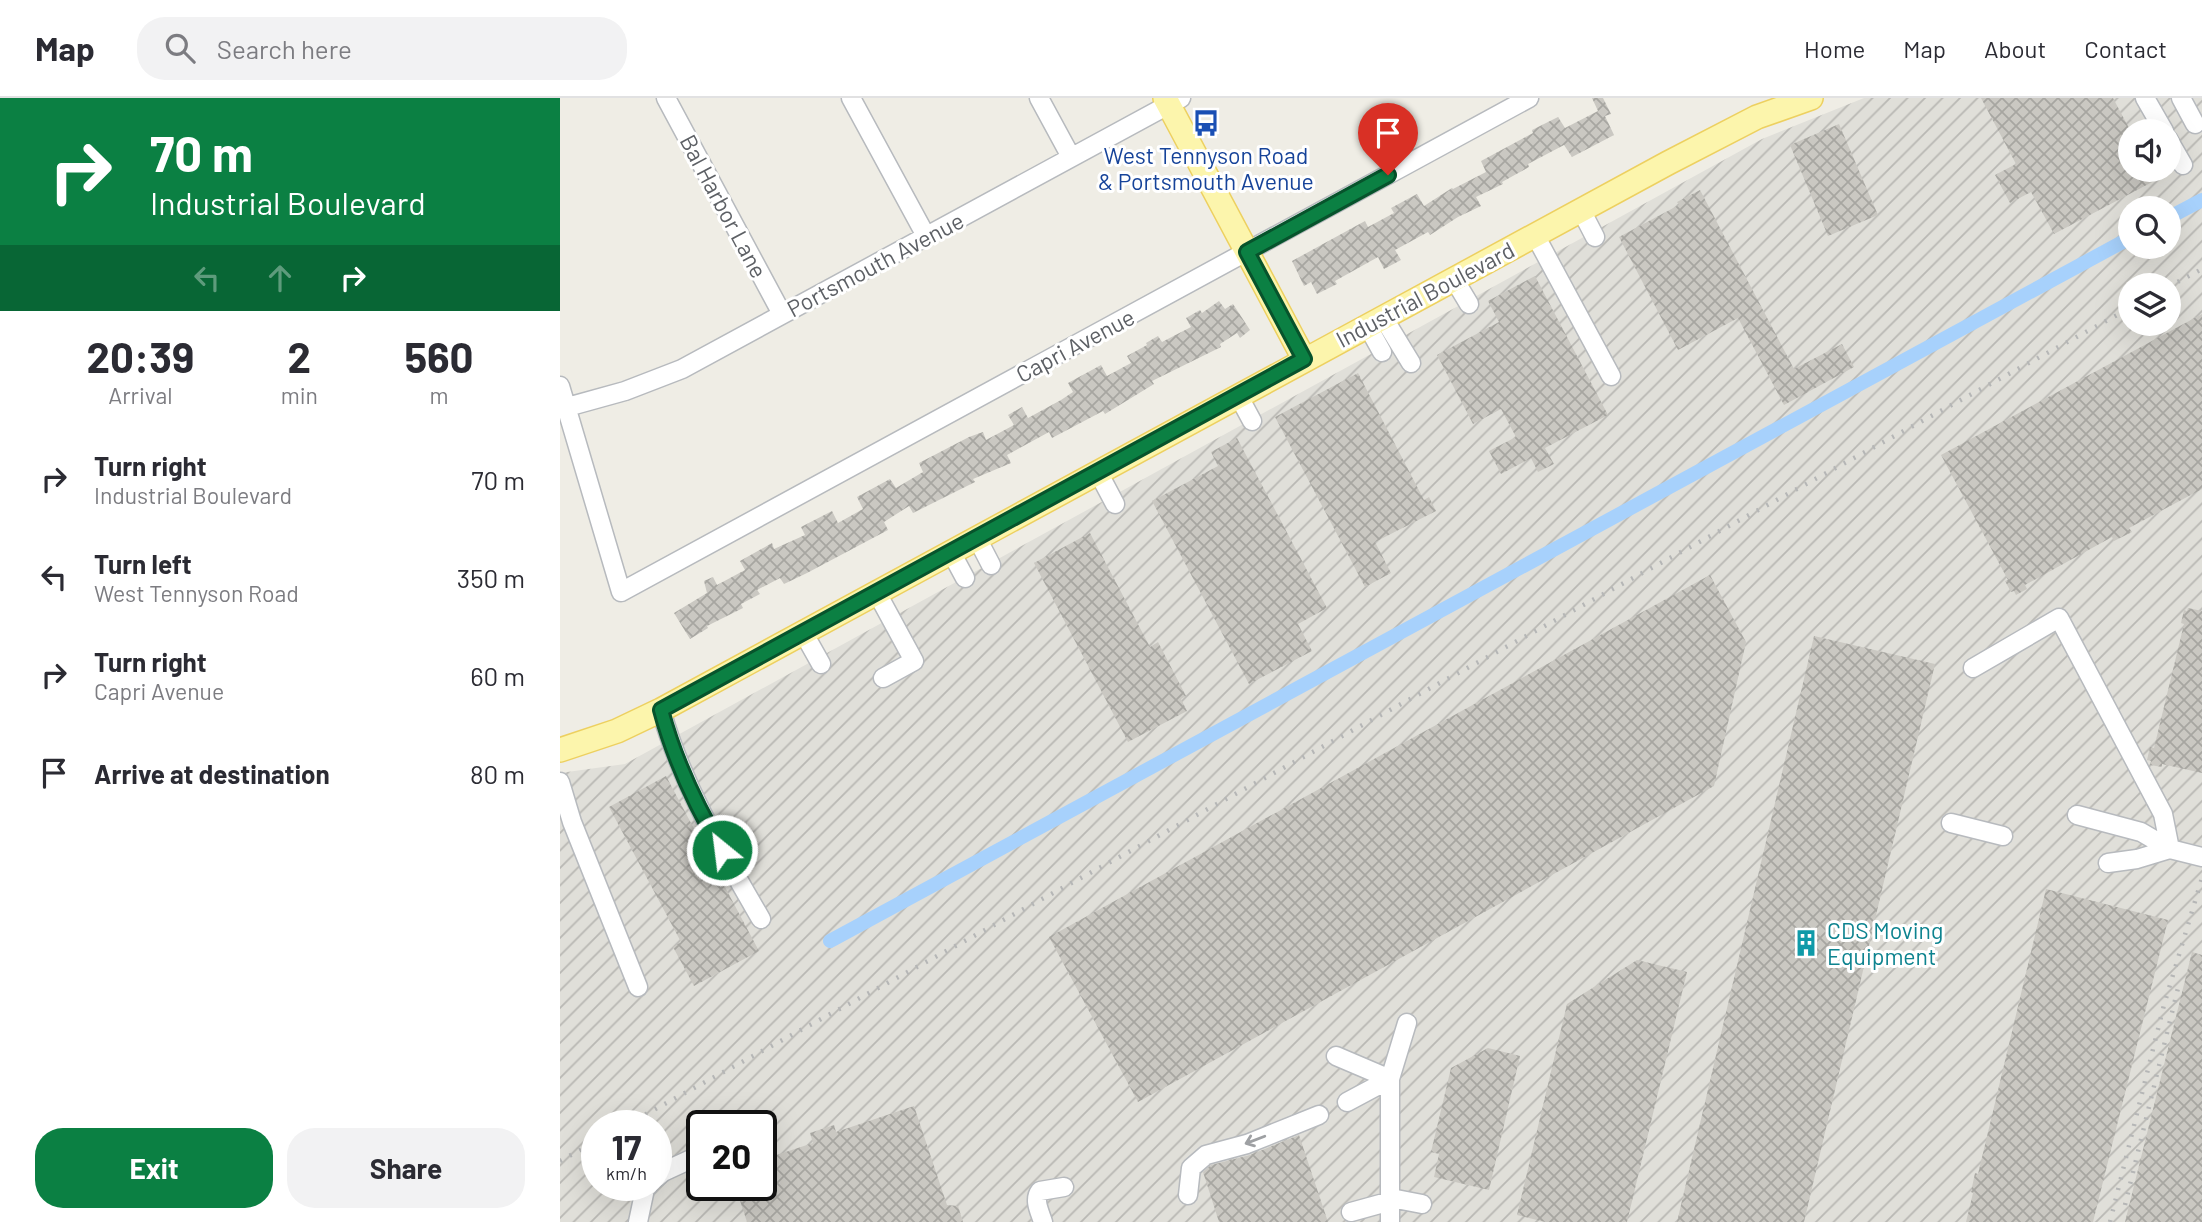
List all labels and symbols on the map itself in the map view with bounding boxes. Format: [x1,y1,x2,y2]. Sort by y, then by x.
pin [1358,103,1418,175]
bus stop icon: West Tennyson Road & Portsmouth Avenue [1191,108,1221,138]
street label: Bal Harbor Lane [674,130,774,282]
place label: West Tennyson Road & Portsmouth Avenue [1098,141,1314,195]
street label: Portsmouth Avenue [782,206,968,322]
street label: Industrial Boulevard [1331,235,1519,353]
street label: Capri Avenue [1011,302,1139,388]
position arrow [685,813,759,887]
place label: CDS Moving Equipment [1827,916,1943,970]
building icon: CDS Moving Equipment [1791,928,1821,958]
speed limit sign: 20 [686,1110,777,1201]
one-way arrow [1245,1135,1267,1147]

